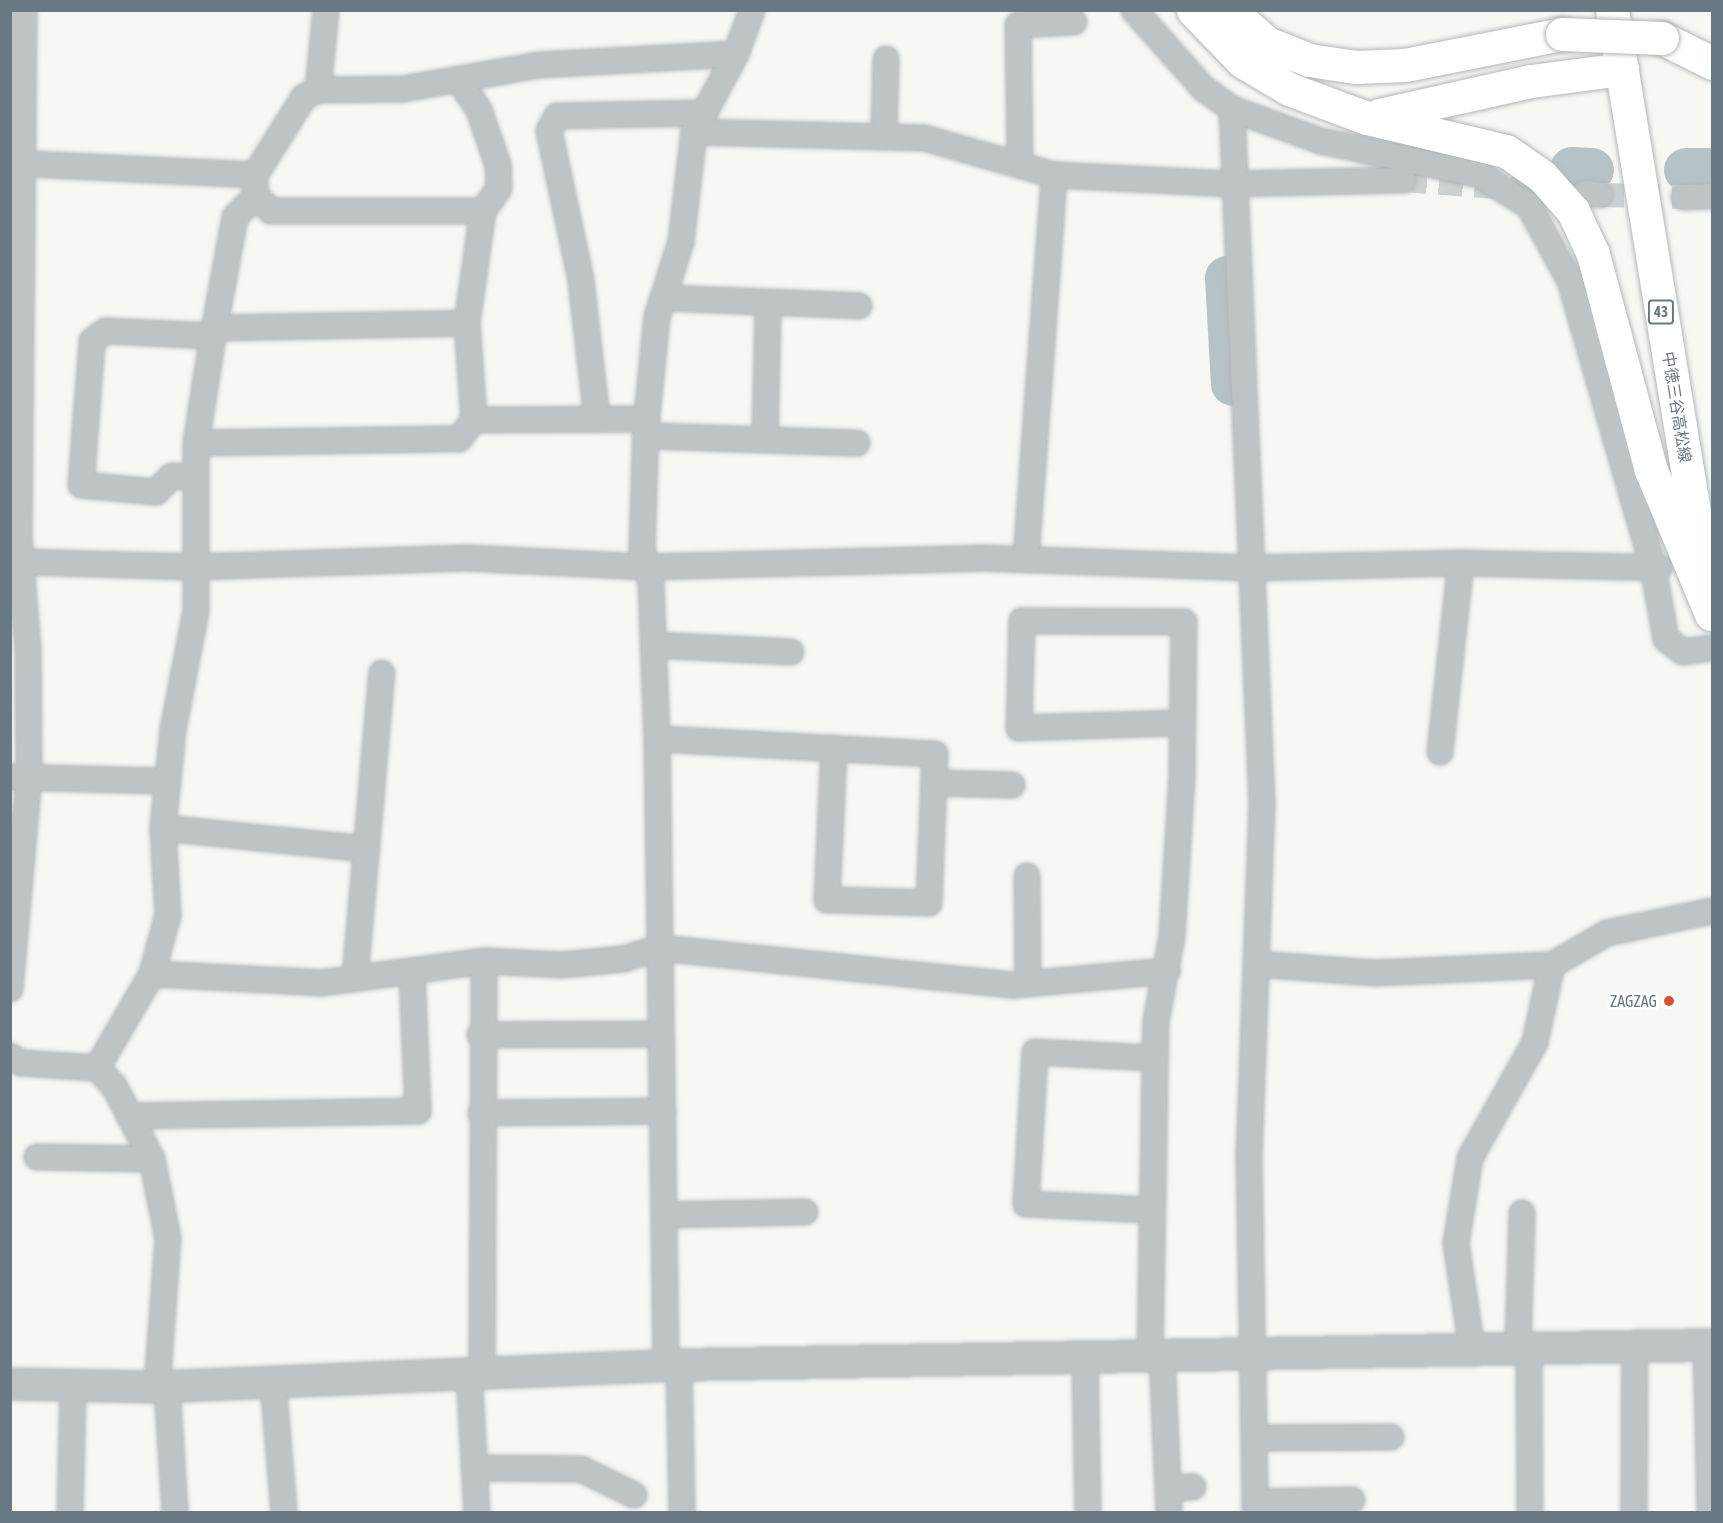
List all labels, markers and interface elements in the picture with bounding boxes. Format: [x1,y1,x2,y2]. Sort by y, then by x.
road number: 43 [1648,300,1674,324]
street label: 中徳三谷高松線 [1659,350,1695,464]
place label: ZAGZAG [1610,991,1657,1011]
marker: ZAGZAG [1662,994,1676,1008]

